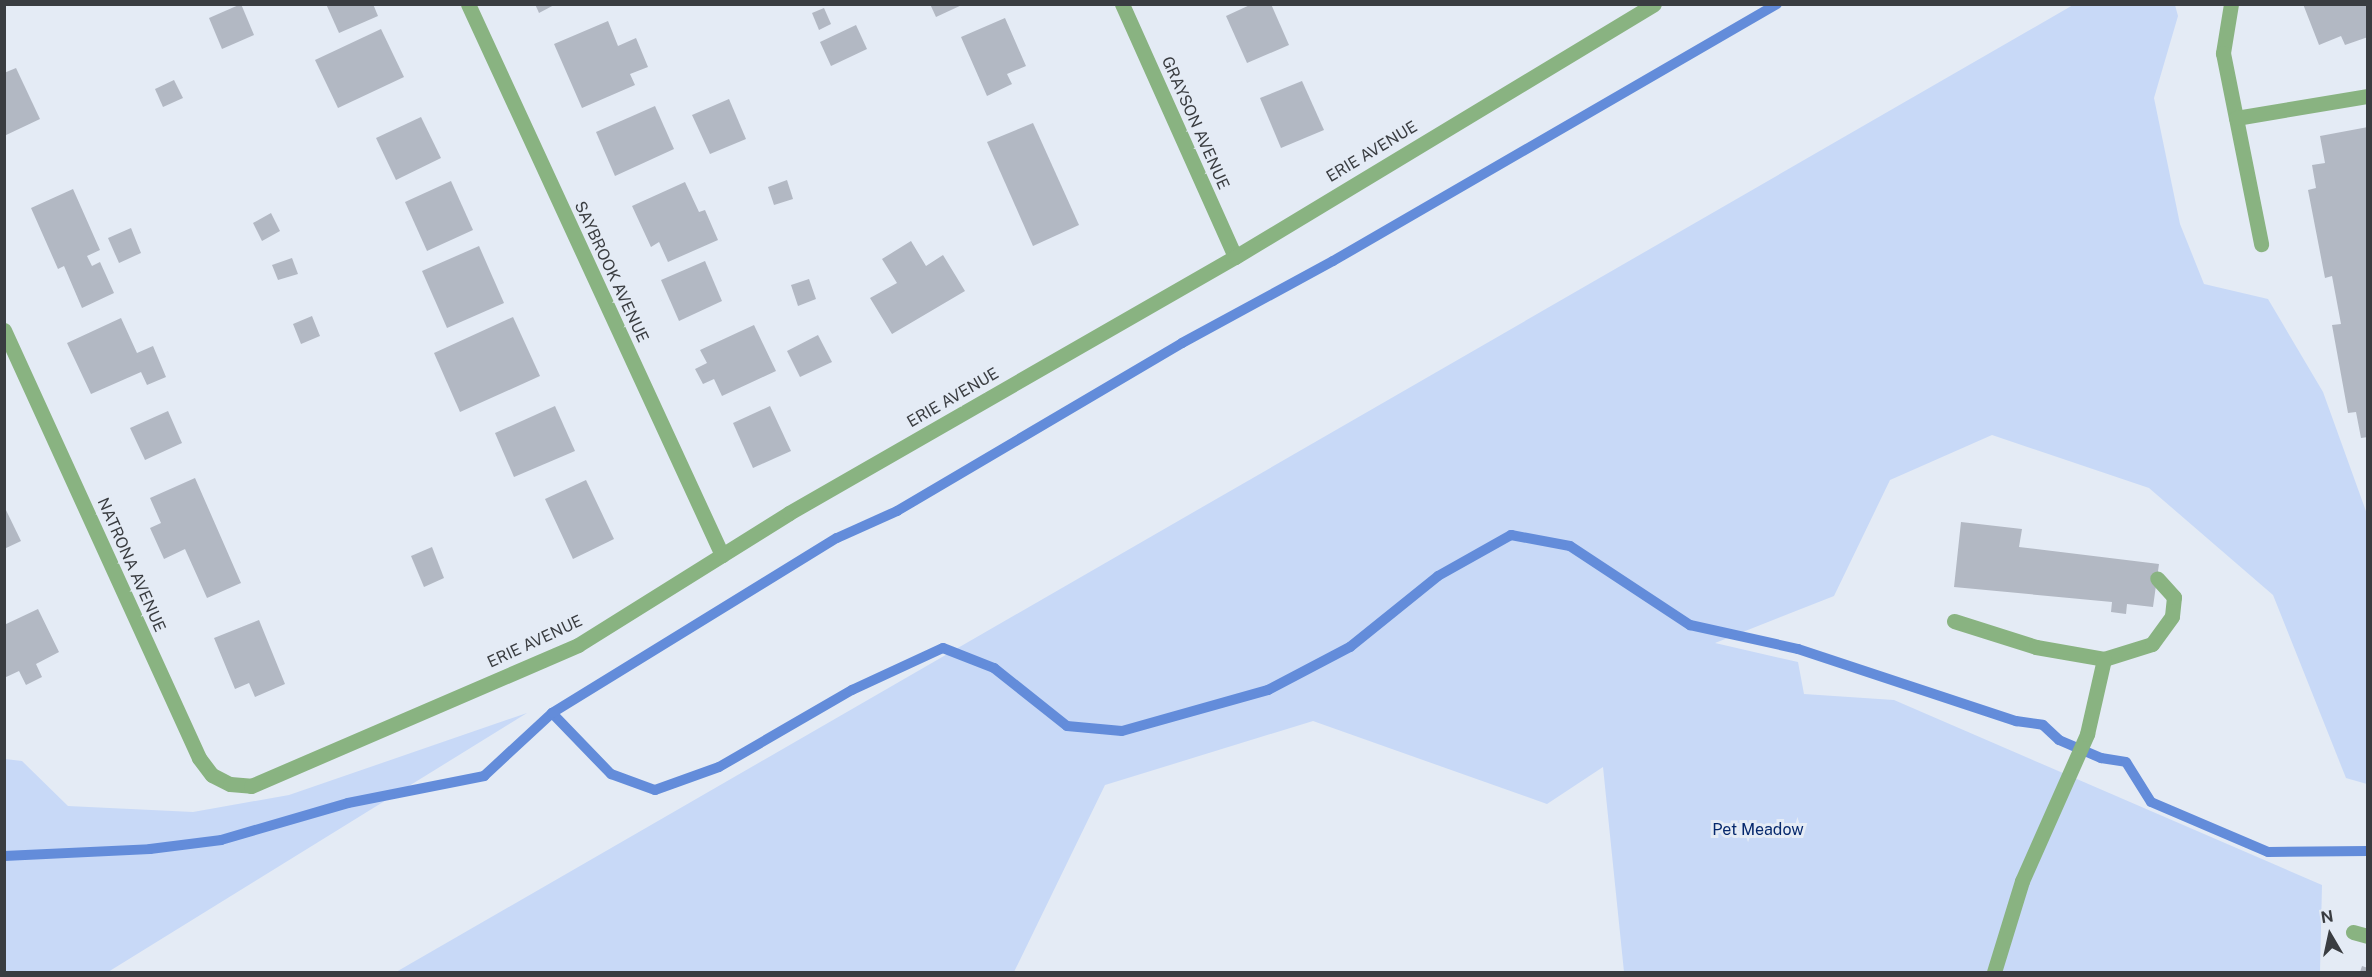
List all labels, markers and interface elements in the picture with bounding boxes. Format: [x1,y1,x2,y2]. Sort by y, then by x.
street label: GRAYSON AVENUE [1157,54,1233,192]
street label: ERIE AVENUE [1323,117,1421,187]
street label: SAYBROOK AVENUE [570,198,652,346]
street label: ERIE AVENUE [904,364,1002,432]
street label: NATRONA AVENUE [93,495,169,635]
street label: ERIE AVENUE [484,612,586,672]
park label: Pet Meadow [1712,820,1804,840]
north arrow [2300,905,2360,965]
text: N [2319,906,2335,927]

